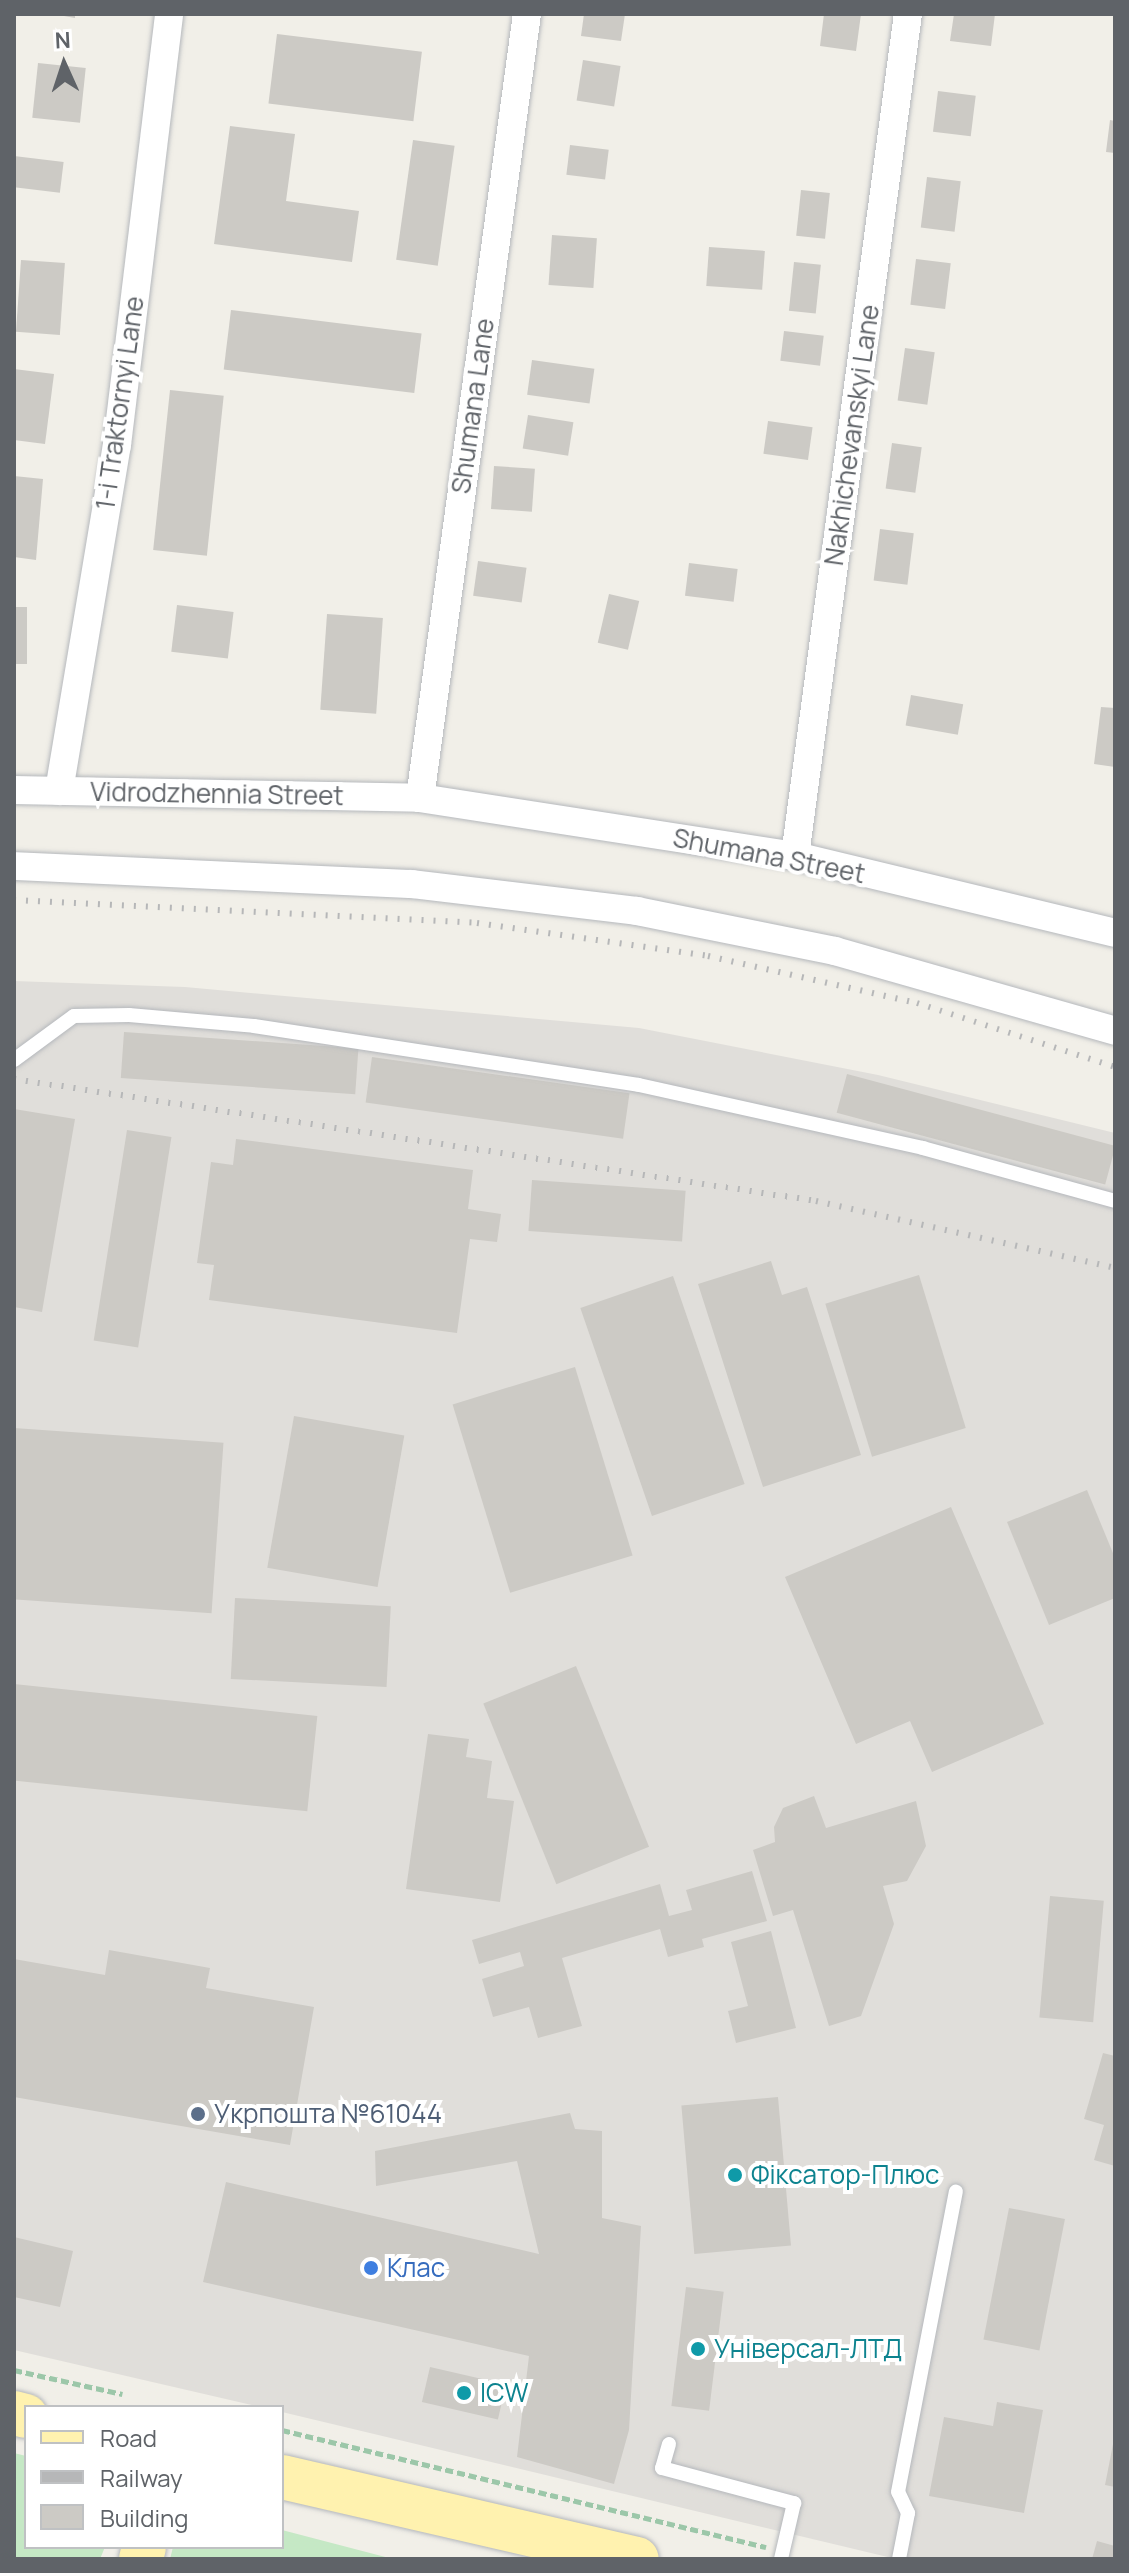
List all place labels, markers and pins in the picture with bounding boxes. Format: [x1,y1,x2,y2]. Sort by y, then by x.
place label: Укрпошта №61044 [214,2098,442,2130]
marker: Укрпошта №61044 [189,2105,207,2123]
place label: Фіксатор-Плюс [751,2159,939,2191]
marker: Фіксатор-Плюс [726,2166,744,2184]
place label: Клас [387,2252,445,2284]
marker: Клас [362,2259,380,2277]
place label: Універсал-ЛТД [714,2333,902,2365]
marker: Універсал-ЛТД [689,2340,707,2358]
place label: ICW [480,2377,528,2409]
marker: ICW [455,2384,473,2402]

